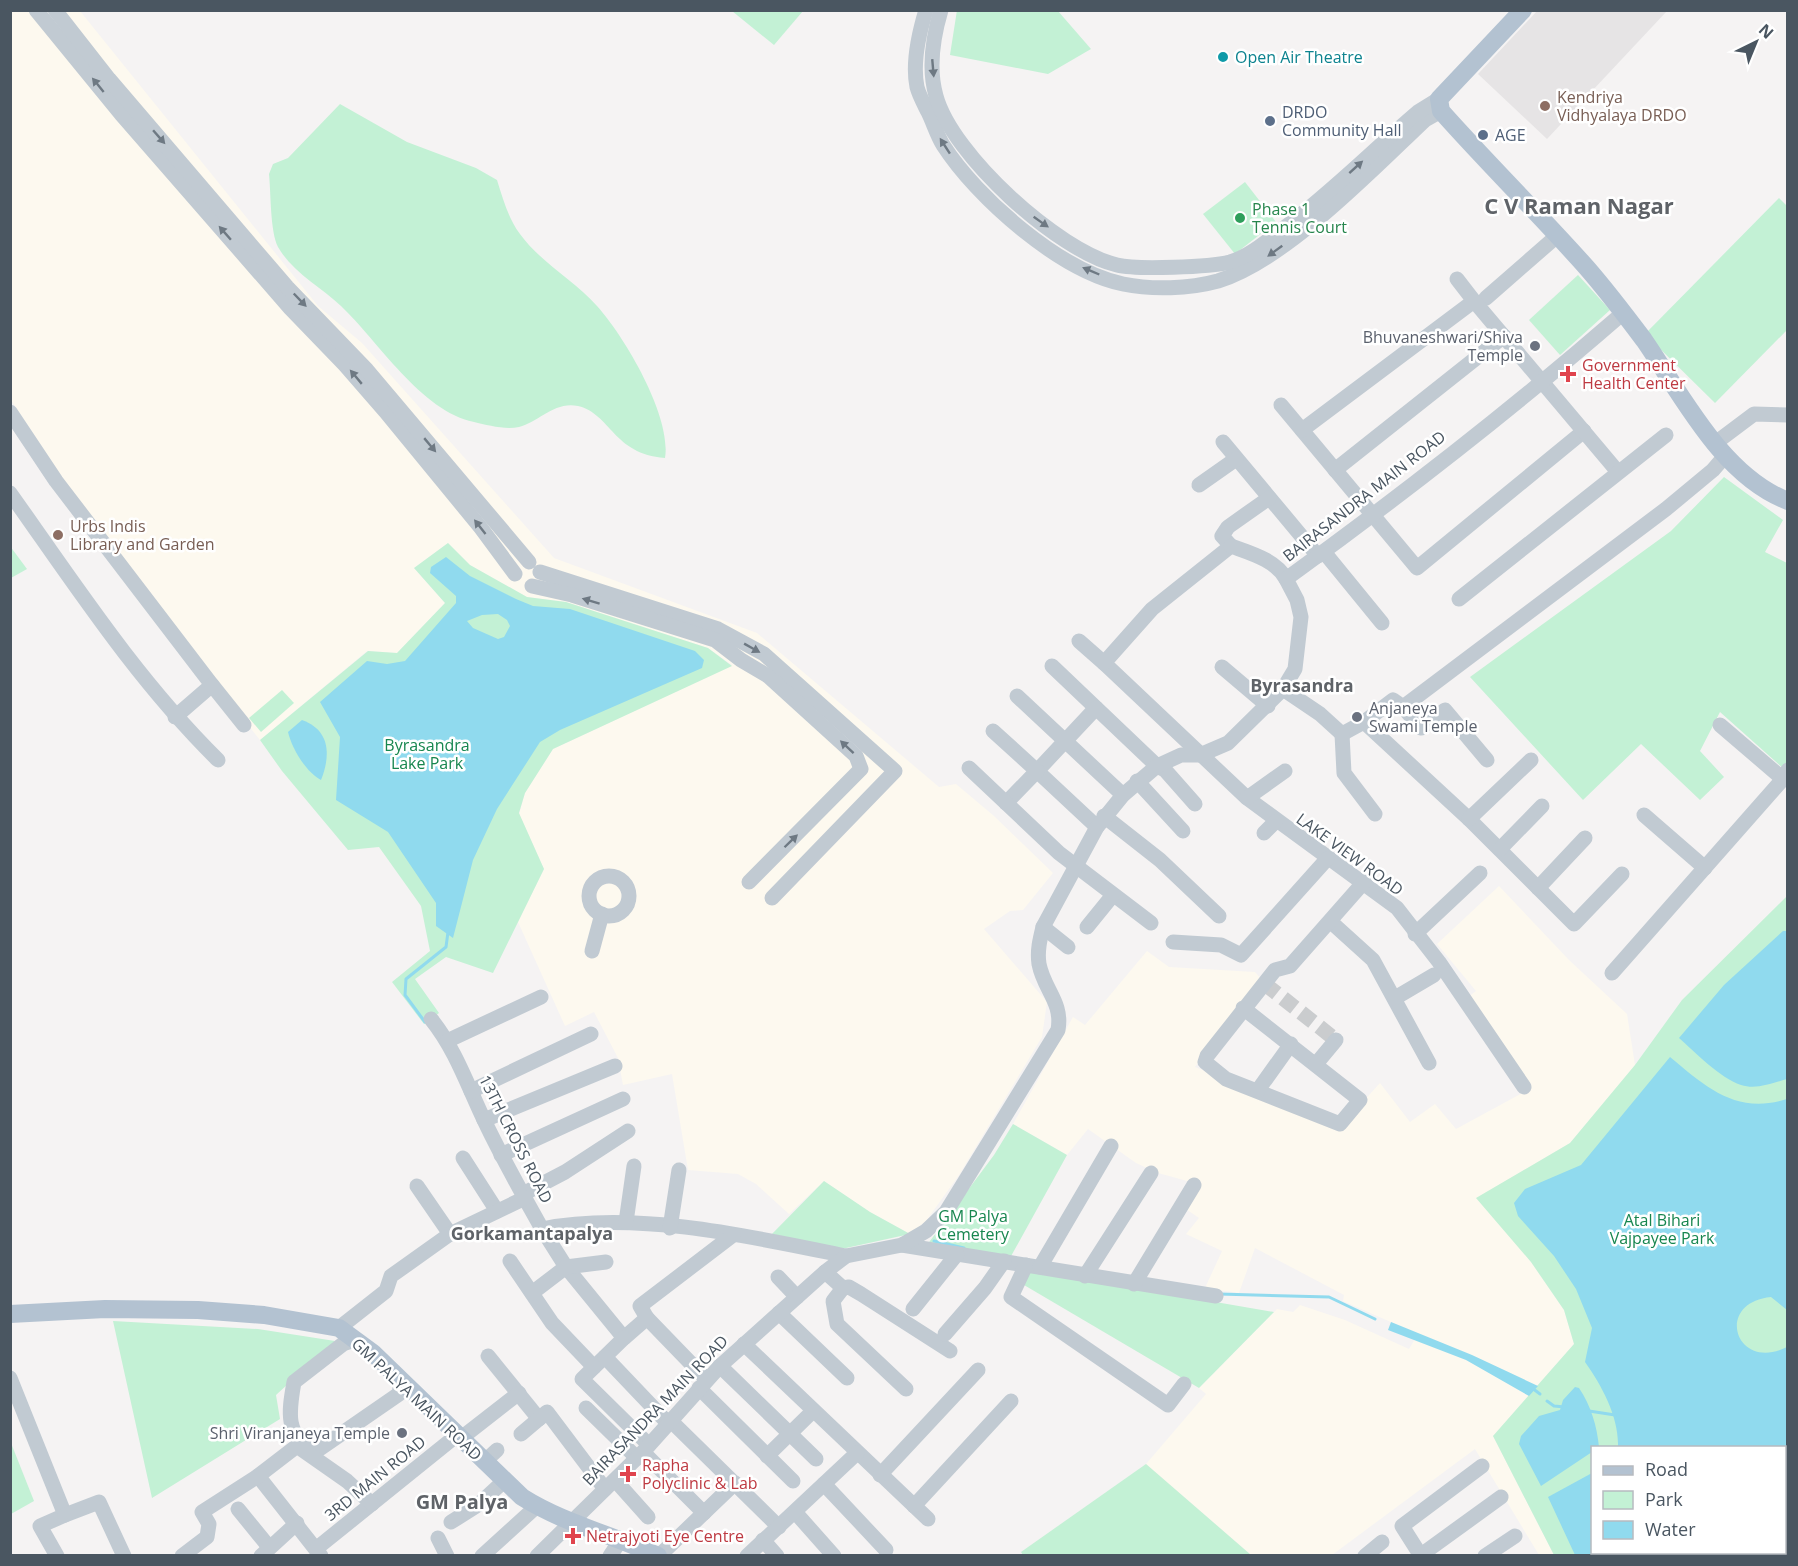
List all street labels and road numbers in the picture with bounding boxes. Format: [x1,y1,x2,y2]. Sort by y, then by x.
street label: BAIRASANDRA MAIN ROAD [1278,426,1450,566]
street label: LAKE VIEW ROAD [1292,808,1408,900]
street label: 13TH CROSS ROAD [474,1071,558,1207]
street label: BAIRASANDRA MAIN ROAD [577,1330,733,1490]
street label: GM PALYA MAIN ROAD [347,1333,487,1465]
street label: 3RD MAIN ROAD [320,1430,430,1526]

